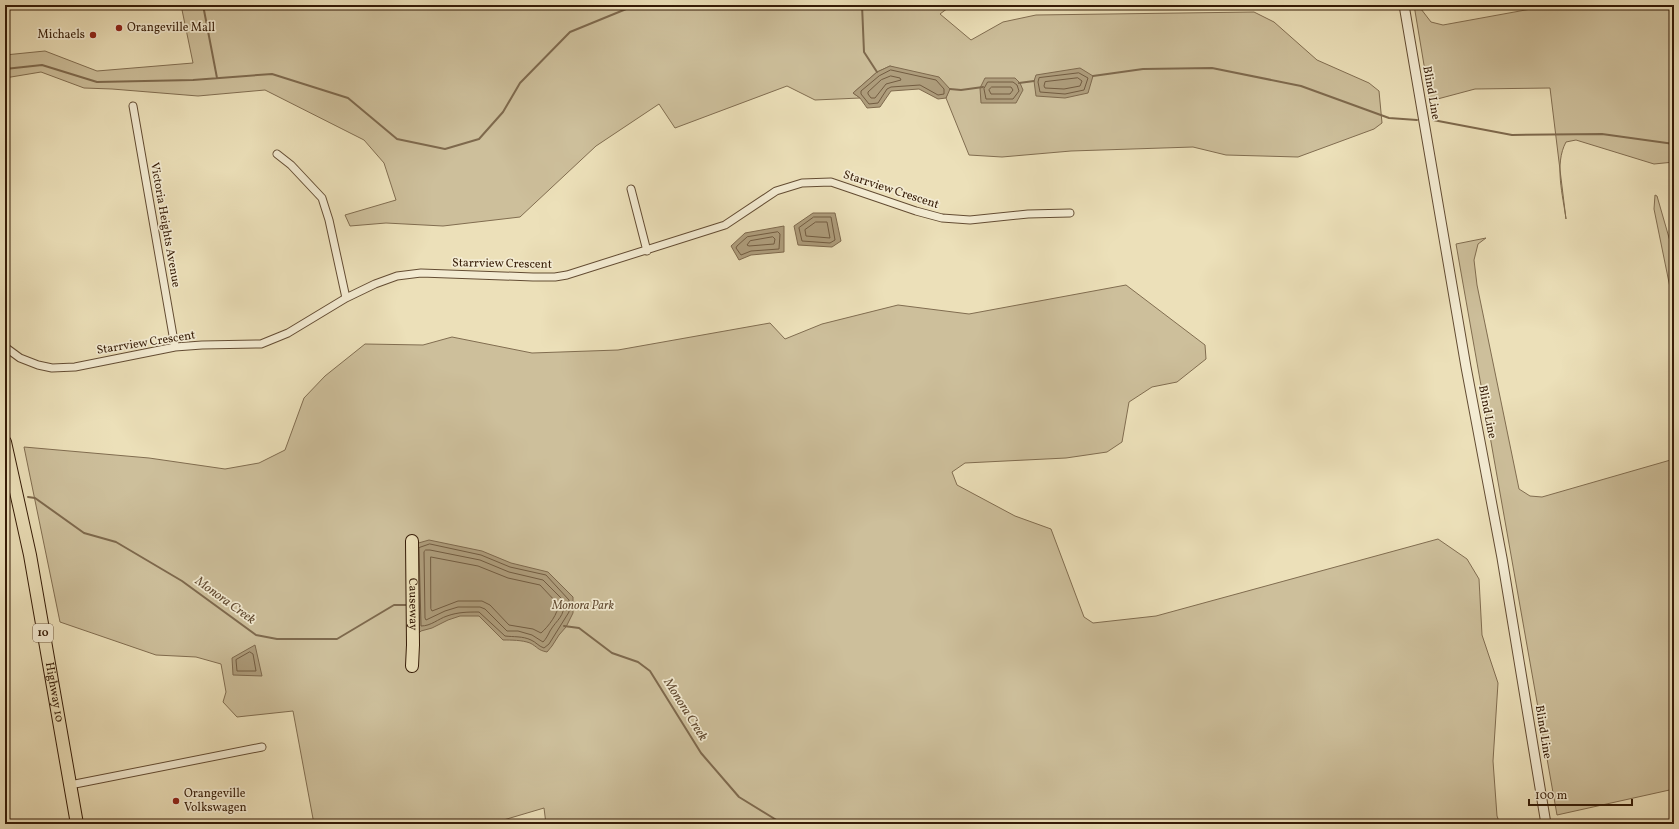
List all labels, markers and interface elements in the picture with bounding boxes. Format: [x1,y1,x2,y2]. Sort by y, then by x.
place label: Orangeville Mall [127,20,216,36]
marker: Orangeville Mall [114,23,124,33]
place label: Michaels [38,27,85,43]
marker: Michaels [88,30,98,40]
street label: Blind Line [1418,65,1444,121]
street label: Victoria Heights Avenue [146,161,184,289]
street label: Starrview Crescent [841,167,941,213]
street label: Starrview Crescent [452,255,552,273]
street label: Starrview Crescent [95,327,197,359]
street label: Blind Line [1474,384,1500,440]
water label: Monora Creek [190,572,259,629]
street label: Causeway [404,578,421,631]
park label: Monora Park [551,598,614,614]
road number: 10 [33,624,53,642]
street label: Highway 10 [41,661,67,724]
water label: Monora Creek [658,674,711,745]
street label: Blind Line [1531,704,1555,760]
scale bar [1529,781,1632,807]
place label: Orangeville Volkswagen [184,786,247,816]
text: 100 m [1535,788,1568,804]
marker: Orangeville Volkswagen [171,796,181,806]

